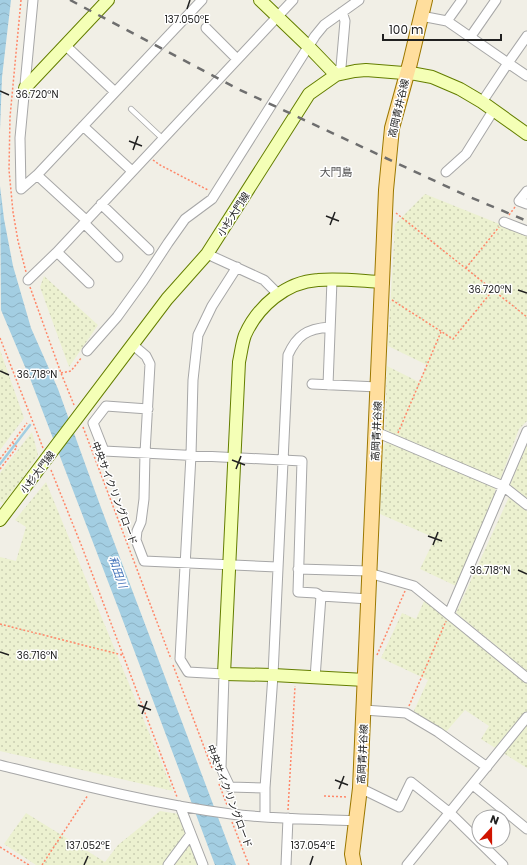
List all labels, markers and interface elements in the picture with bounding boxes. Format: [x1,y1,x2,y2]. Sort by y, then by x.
text: 137.050°E [165,12,209,27]
scale bar [383,16,501,42]
text: 100 m [389,21,423,38]
street label: 高岡青井谷線 [384,77,413,139]
text: 36.720°N [16,87,58,102]
district label: 大門島 [320,164,353,180]
street label: 小杉大門線 [214,189,253,239]
text: 36.720°N [469,282,511,297]
text: 36.718°N [17,367,57,382]
street label: 高岡青井谷線 [367,401,386,461]
street label: 中央サイクリングロード [88,439,141,547]
street label: 小杉大門線 [16,448,58,497]
water label: 和田川 [105,554,132,591]
text: 36.718°N [470,563,510,578]
text: 36.716°N [17,648,57,663]
street label: 高岡青井谷線 [353,724,372,784]
street label: 中央サイクリングロード [203,742,256,850]
north arrow [471,809,511,849]
text: N [488,811,501,829]
text: 137.052°E [66,838,110,853]
text: 137.054°E [291,838,335,853]

